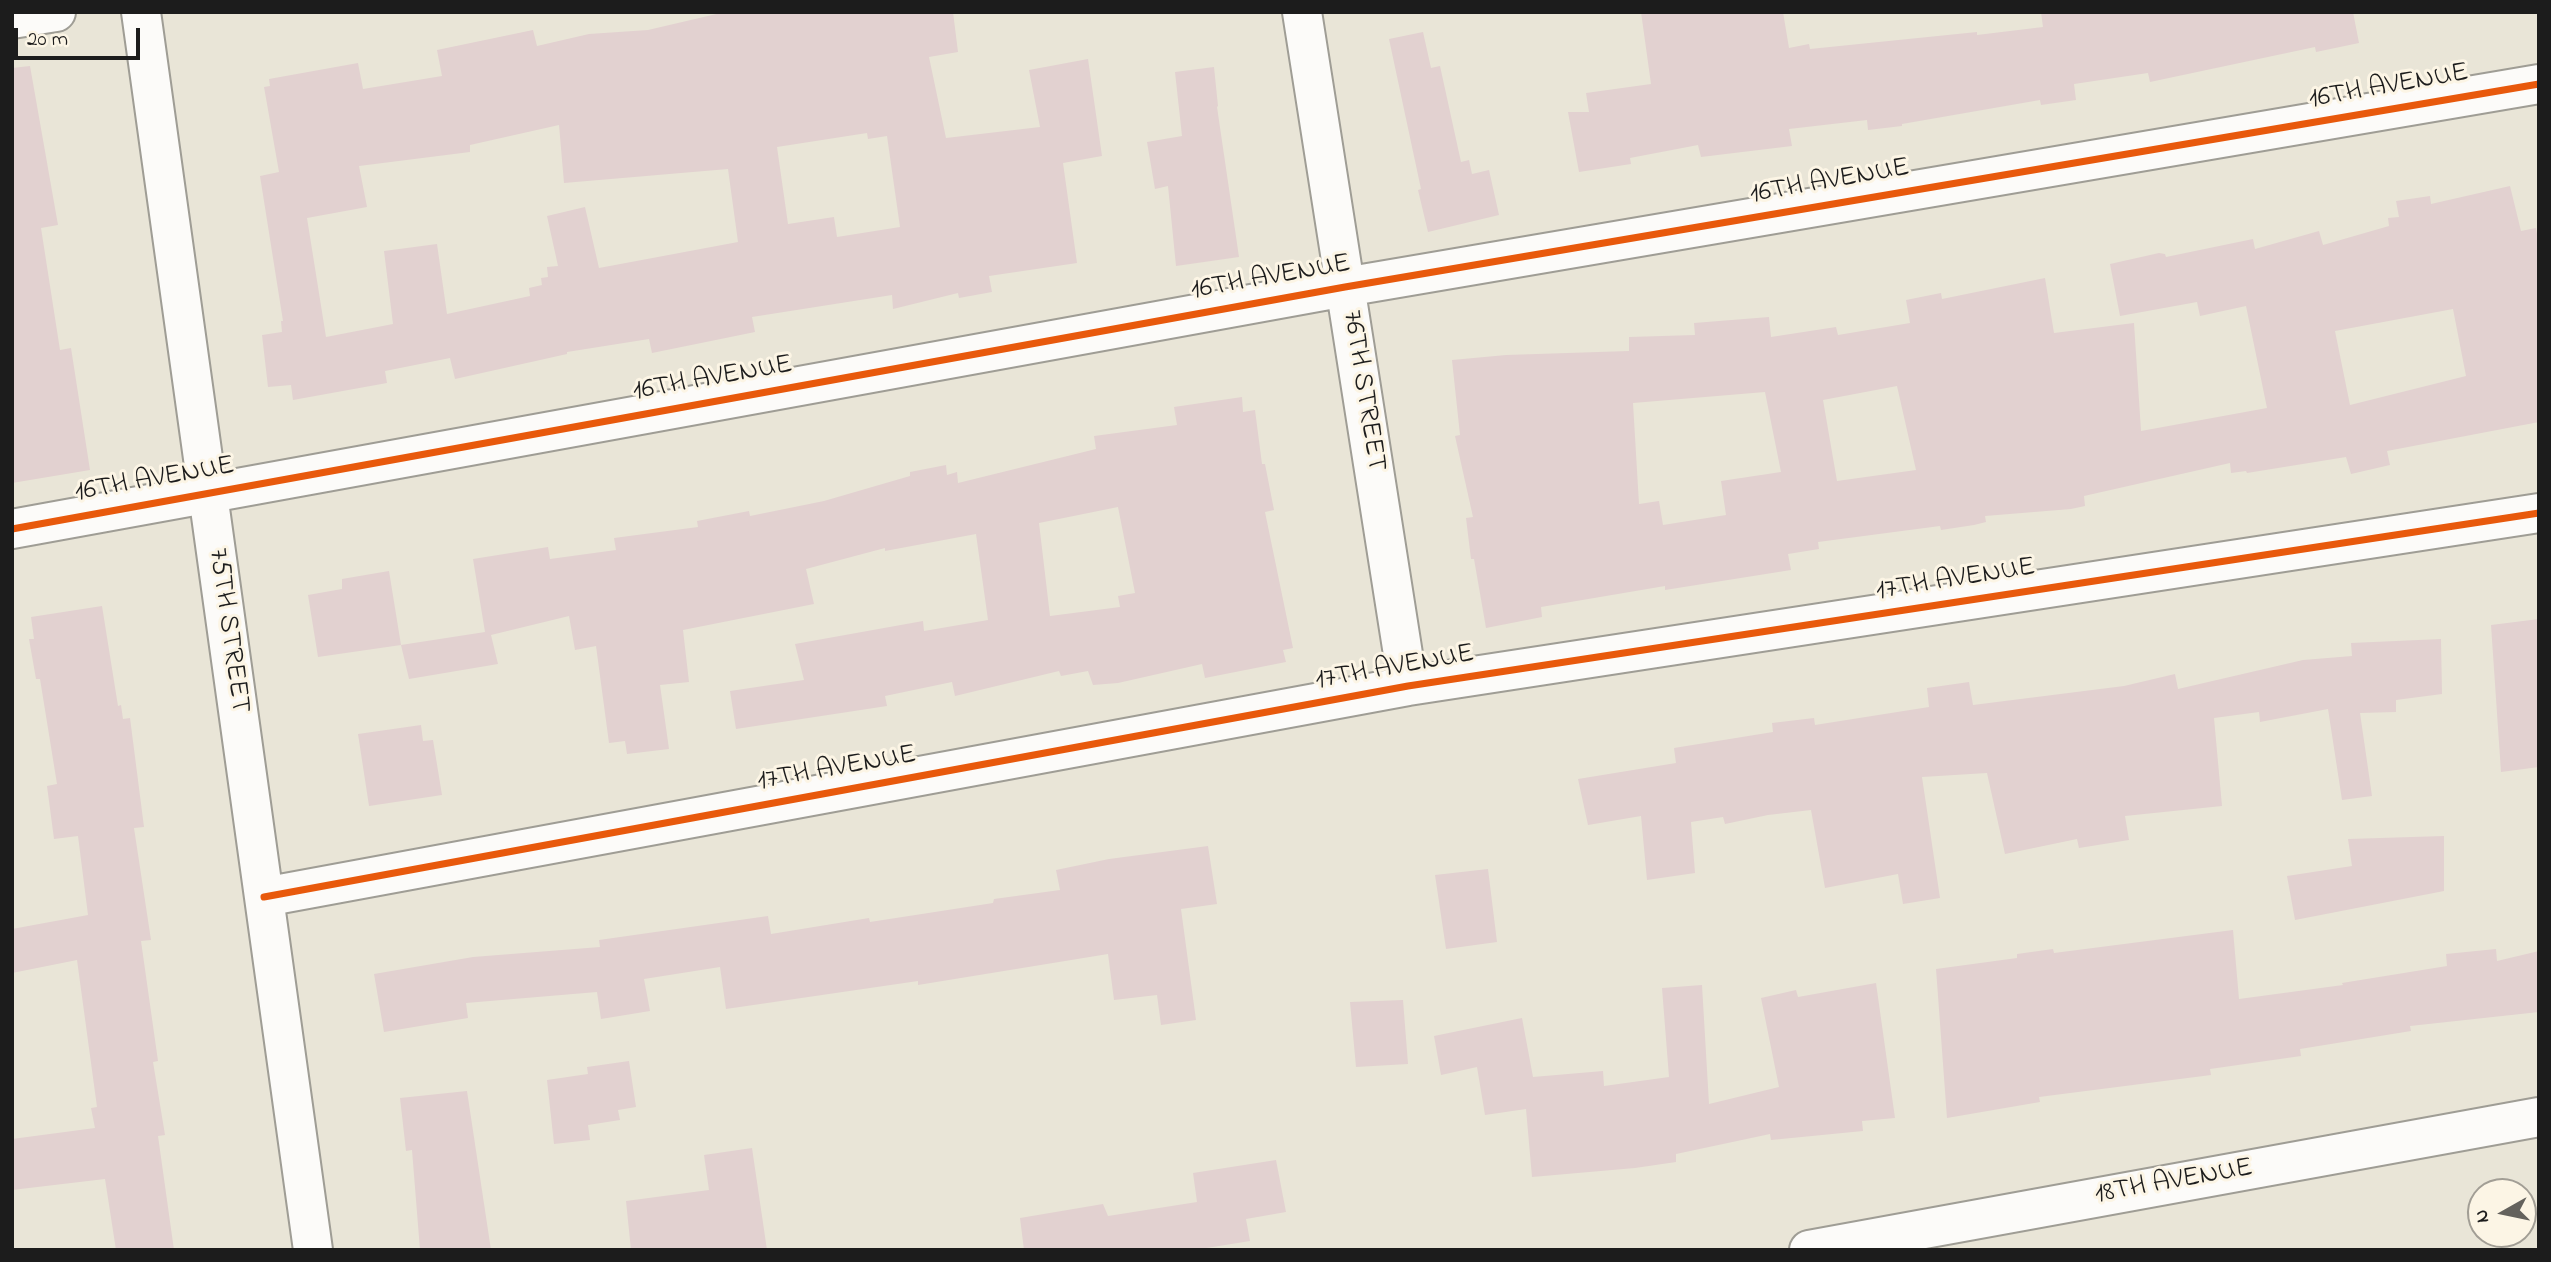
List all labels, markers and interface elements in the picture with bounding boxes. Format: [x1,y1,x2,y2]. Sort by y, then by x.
scale bar [18,14,144,58]
text: 20 m [27,25,68,55]
street label: 16TH AVENUE [2307,57,2471,119]
street label: 16TH AVENUE [1748,152,1912,214]
street label: 16TH AVENUE [1189,248,1353,310]
street label: 76TH STREET [1333,308,1391,474]
street label: 16TH AVENUE [631,349,795,411]
street label: 16TH AVENUE [73,450,237,512]
street label: 75TH STREET [199,546,255,716]
street label: 17TH AVENUE [1874,552,2038,610]
street label: 17TH AVENUE [1313,639,1477,699]
street label: 17TH AVENUE [755,740,919,800]
street label: 18TH AVENUE [2092,1153,2256,1213]
north arrow [2467,1178,2537,1248]
text: N [2468,1208,2497,1225]

